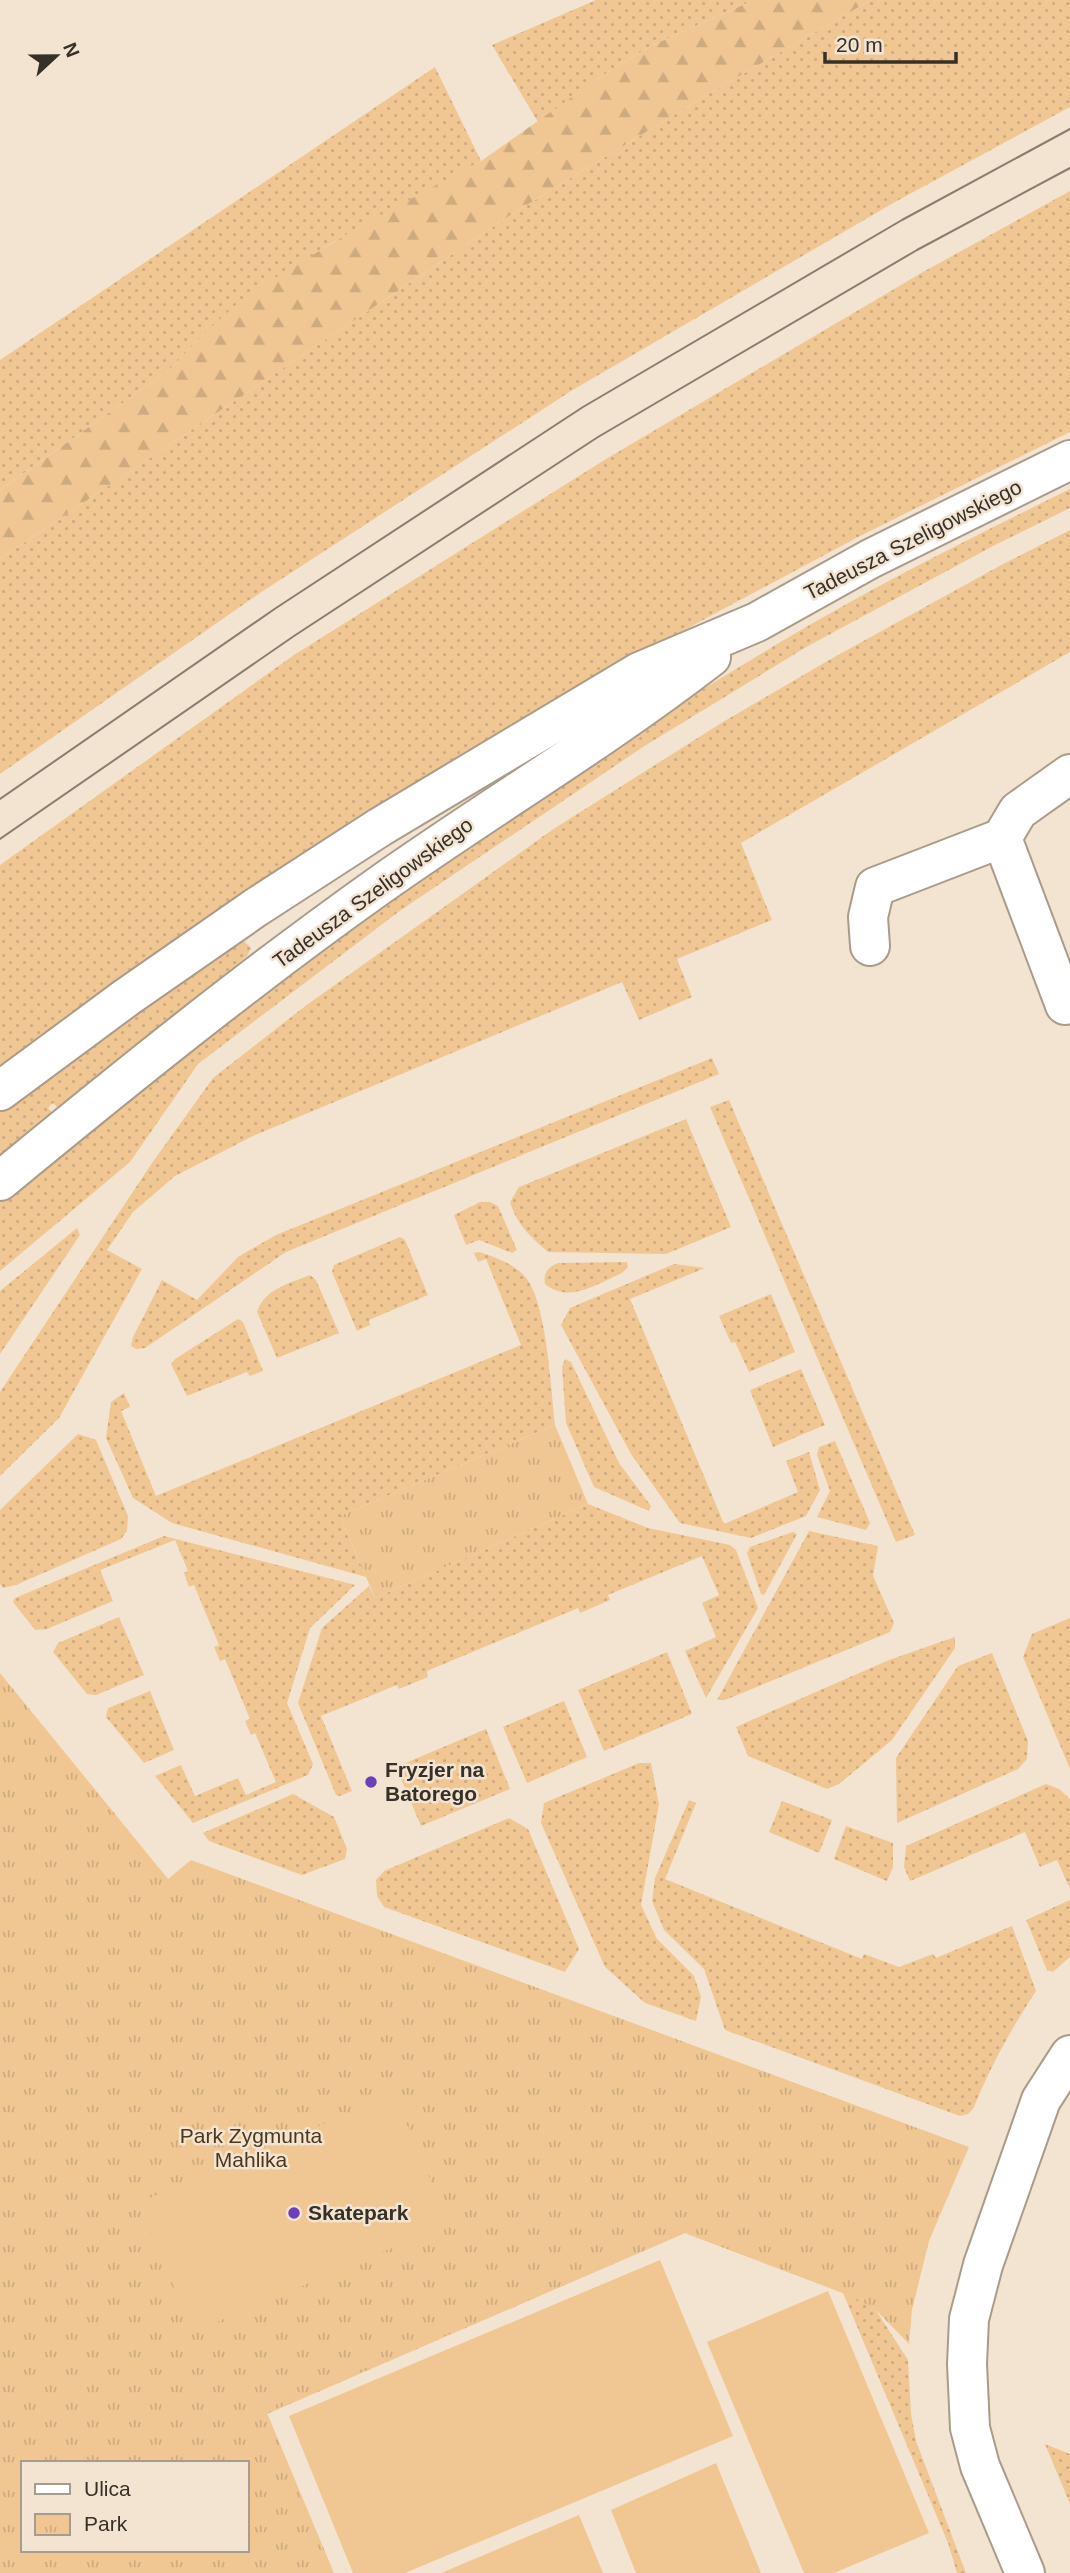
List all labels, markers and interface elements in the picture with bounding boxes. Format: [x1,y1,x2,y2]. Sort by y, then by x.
north arrow [21,21,91,91]
scale bar [825,21,956,65]
text: 20 m [836,33,883,56]
text: N [59,40,84,60]
street label: Tadeusza Szeligowskiego [800,475,1025,604]
street label: Tadeusza Szeligowskiego [269,813,477,973]
place label: Fryzjer na Batorego [385,1758,485,1805]
marker: Fryzjer na Batorego [363,1774,379,1790]
park label: Park Zygmunta Mahlika [180,2124,323,2171]
place label: Skatepark [308,2201,409,2224]
marker: Skatepark [286,2205,302,2221]
legend [21,2461,248,2552]
text: Ulica [84,2477,131,2500]
text: Park [84,2512,128,2535]

